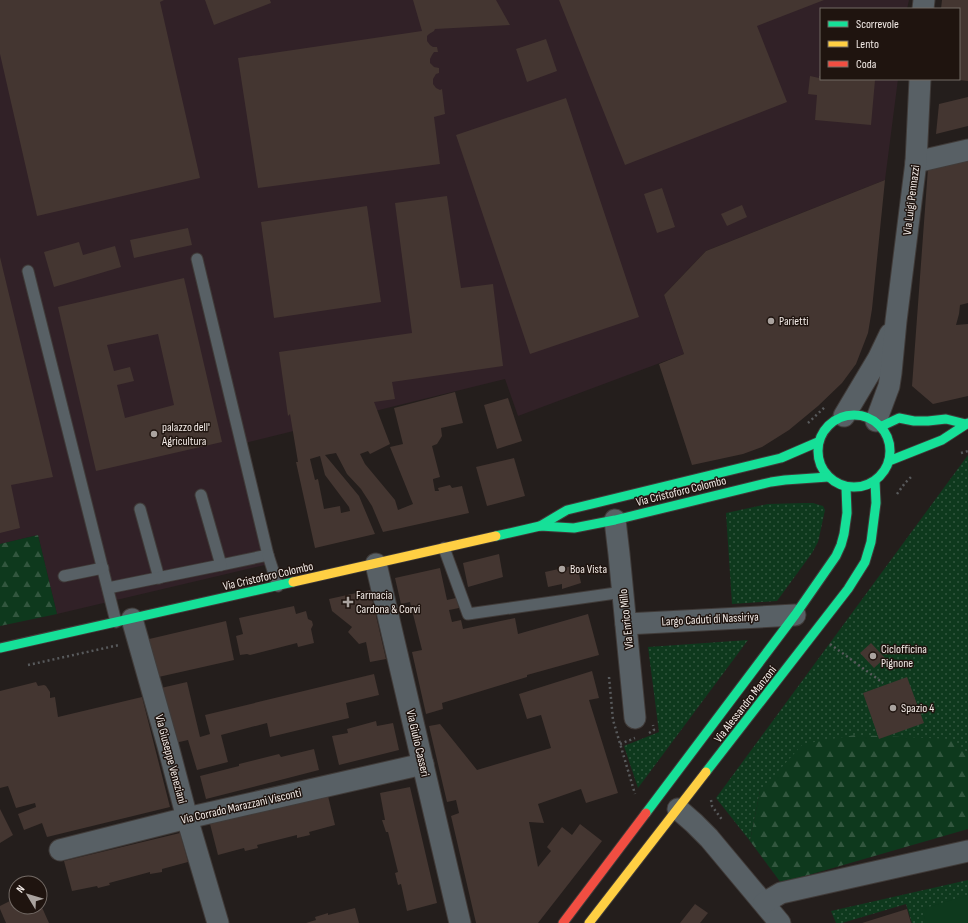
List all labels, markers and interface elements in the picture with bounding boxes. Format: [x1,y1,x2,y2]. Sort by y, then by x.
legend [820,8,960,80]
text: Scorrevole [856,17,899,32]
text: Lento [856,37,879,52]
text: Coda [856,57,877,72]
street label: Via Luigi Pennazzi [900,164,923,236]
place label: Parietti [779,314,809,329]
marker: Parietti [766,316,776,326]
place label: palazzo dell' Agricultura [161,420,210,449]
marker: palazzo dell' Agricultura [149,429,159,439]
street label: Via Cristoforo Colombo [635,473,728,510]
street label: Via Cristoforo Colombo [221,559,315,594]
place label: Boa Vista [570,562,607,577]
marker: Boa Vista [557,564,567,574]
place label: Farmacia Cardona & Corvi [356,588,420,617]
street label: Via Enrico Millo [616,588,637,650]
marker: Farmacia Cardona & Corvi [343,597,353,607]
street label: Largo Caduti di Nassiriya [661,609,759,630]
place label: Ciclofficina Pignone [881,642,927,671]
marker: Ciclofficina Pignone [868,651,878,661]
street label: Via Alessandro Manzoni [711,663,780,746]
place label: Spazio 4 [901,701,934,716]
marker: Spazio 4 [888,703,898,713]
street label: Via Giulio Casseri [403,708,432,778]
street label: Via Giuseppe Veneziani [151,713,190,805]
street label: Via Corrado Marazzani Visconti [180,785,303,828]
north arrow [8,875,48,915]
text: N [14,883,28,895]

